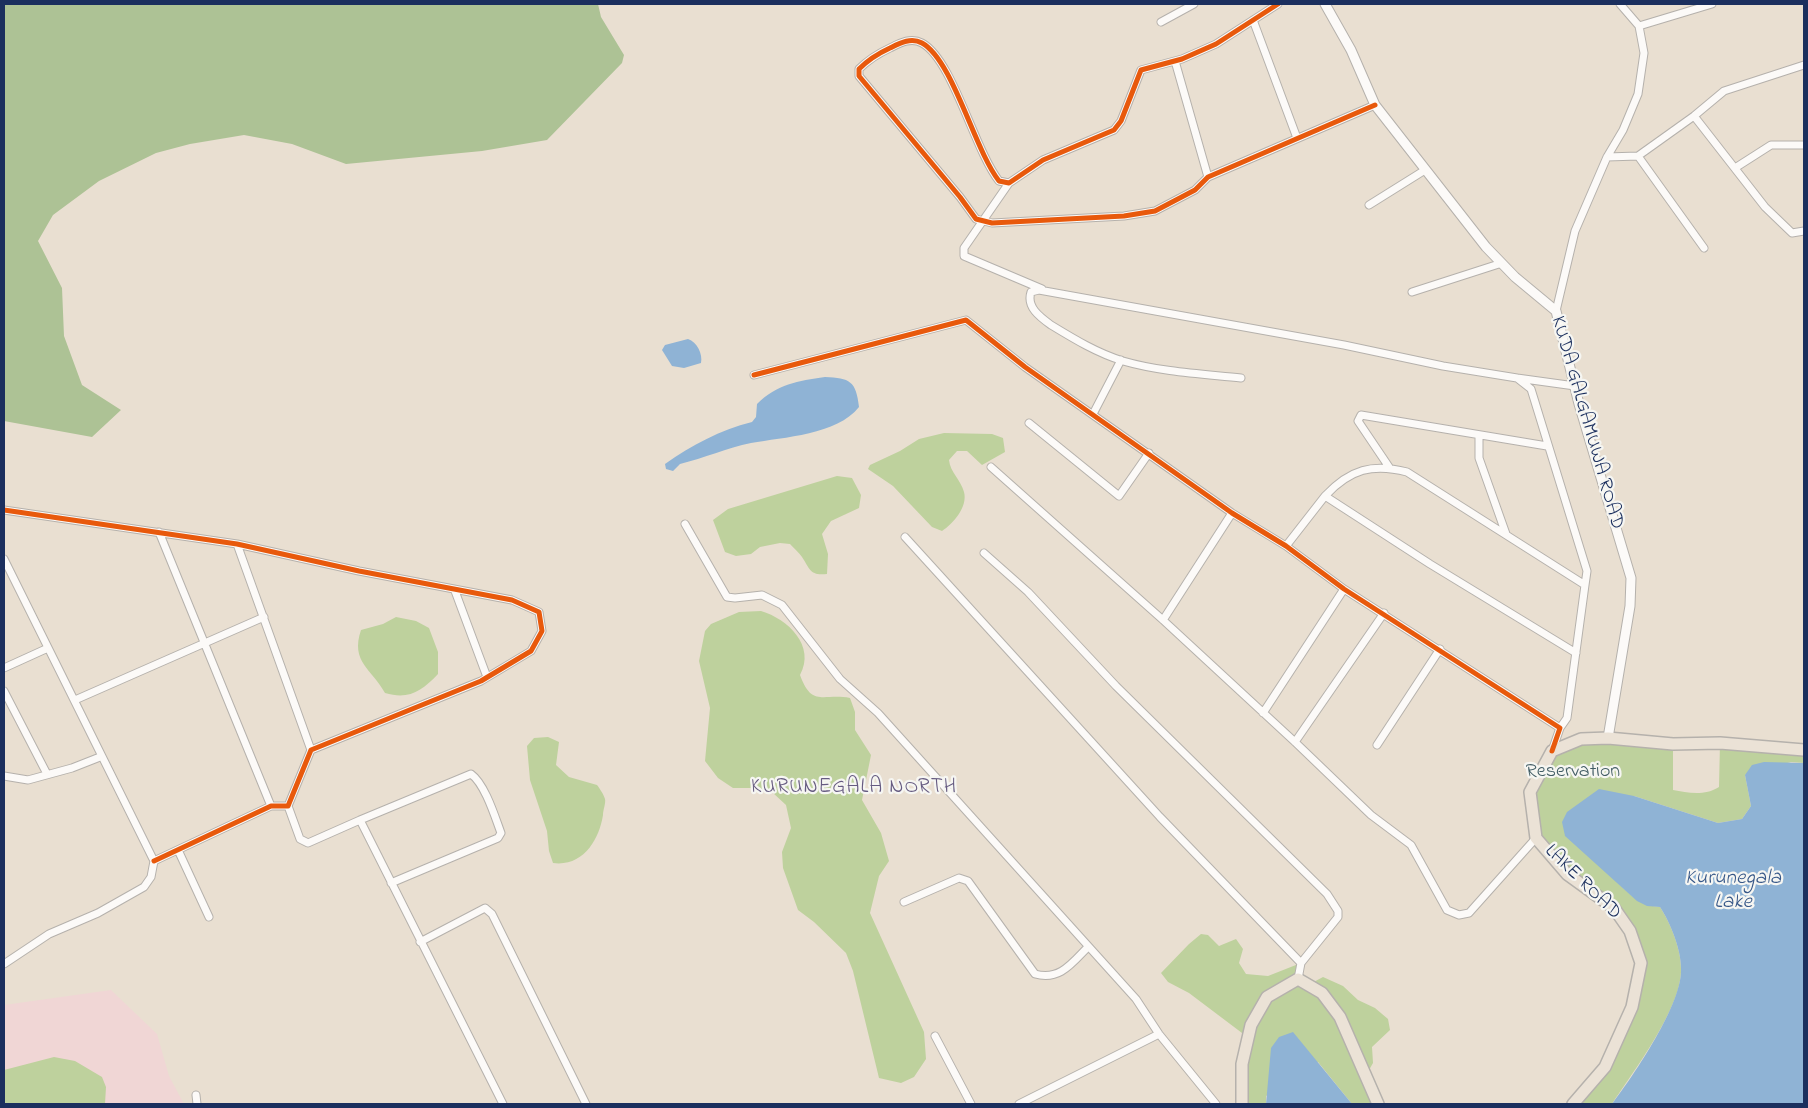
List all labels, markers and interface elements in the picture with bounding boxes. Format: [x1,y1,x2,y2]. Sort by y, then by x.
street label: KUDA GALGAMUWA ROAD [1544,314,1628,532]
park label: Reservation [1526,761,1620,785]
district label: KURUNEGALA NORTH [749,776,959,802]
street label: LAKE ROAD [1538,840,1626,926]
water label: Kurunegala Lake [1685,867,1781,917]

